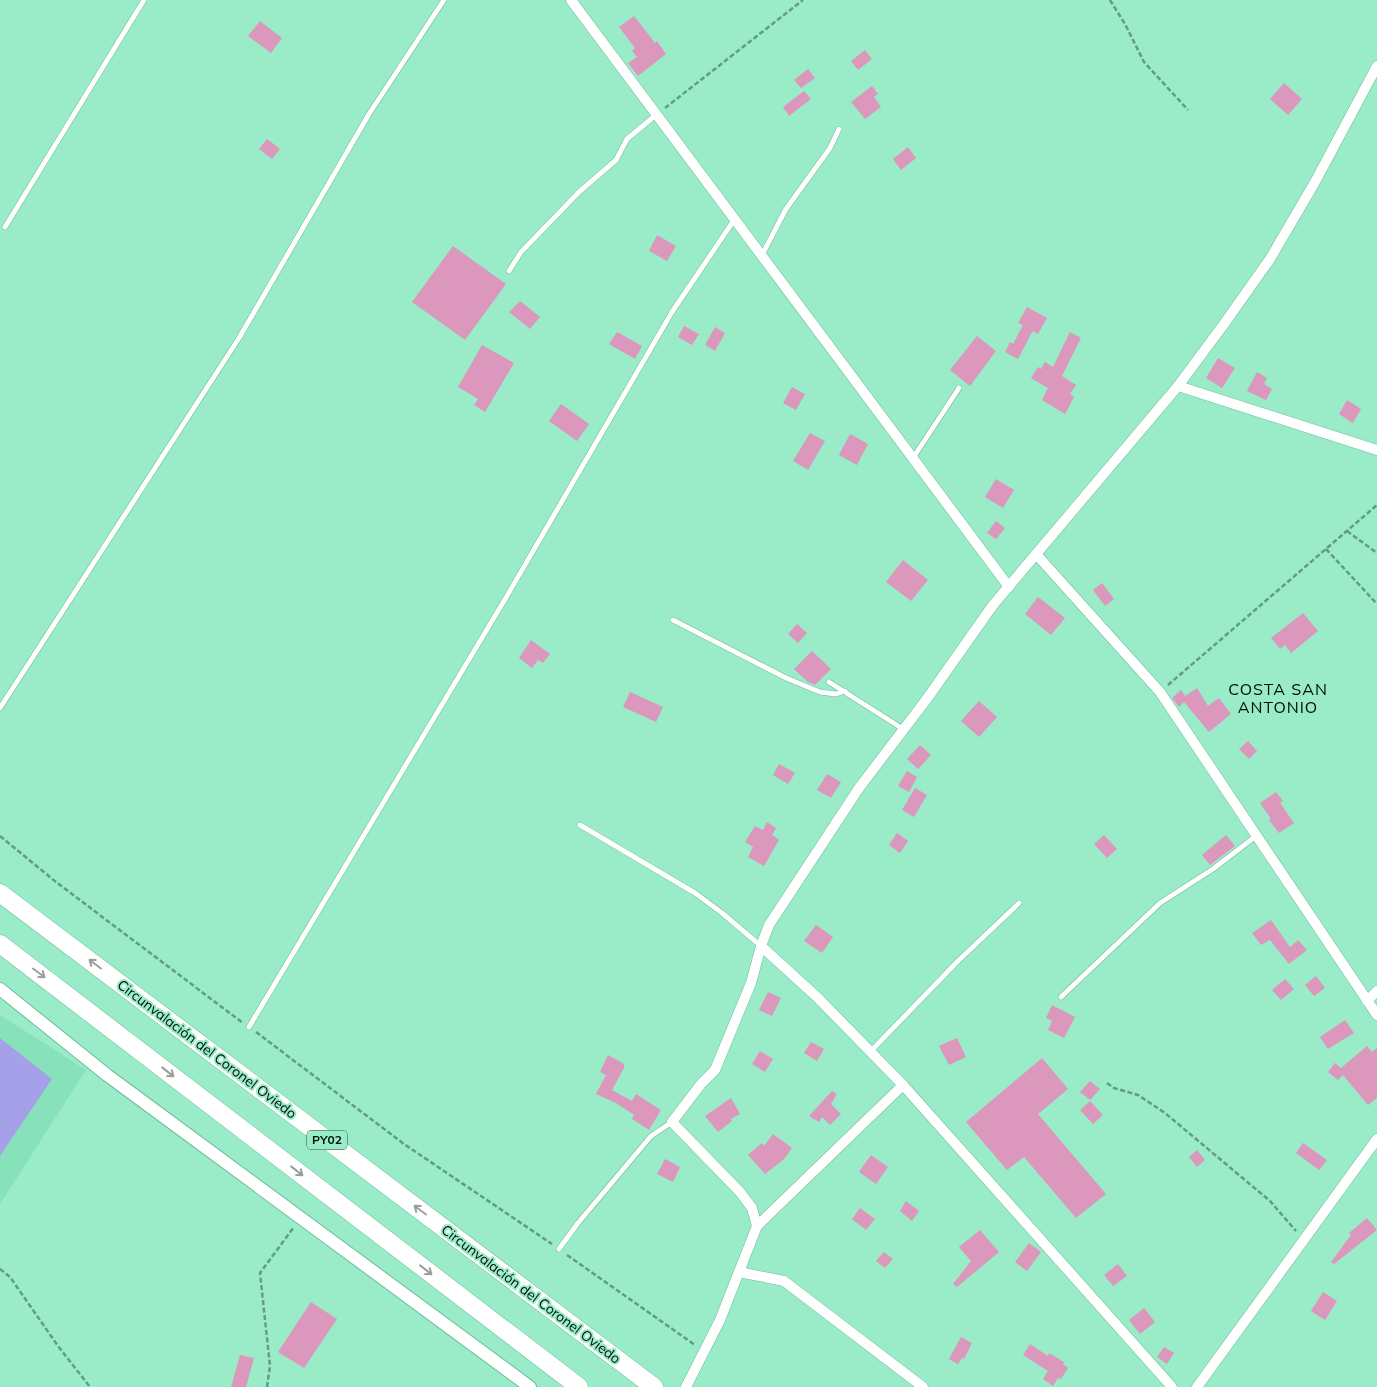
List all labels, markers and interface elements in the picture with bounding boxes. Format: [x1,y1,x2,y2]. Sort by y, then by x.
district label: COSTA SAN ANTONIO [1228,679,1328,717]
one-way arrow [89,959,102,970]
one-way arrow [32,968,45,979]
street label: Circunvalación del Coronel Oviedo [114,976,300,1122]
one-way arrow [161,1066,174,1077]
road number: PY02 [307,1130,347,1150]
one-way arrow [290,1165,303,1176]
one-way arrow [413,1205,427,1215]
street label: Circunvalación del Coronel Oviedo [438,1221,624,1367]
one-way arrow [419,1264,432,1275]

